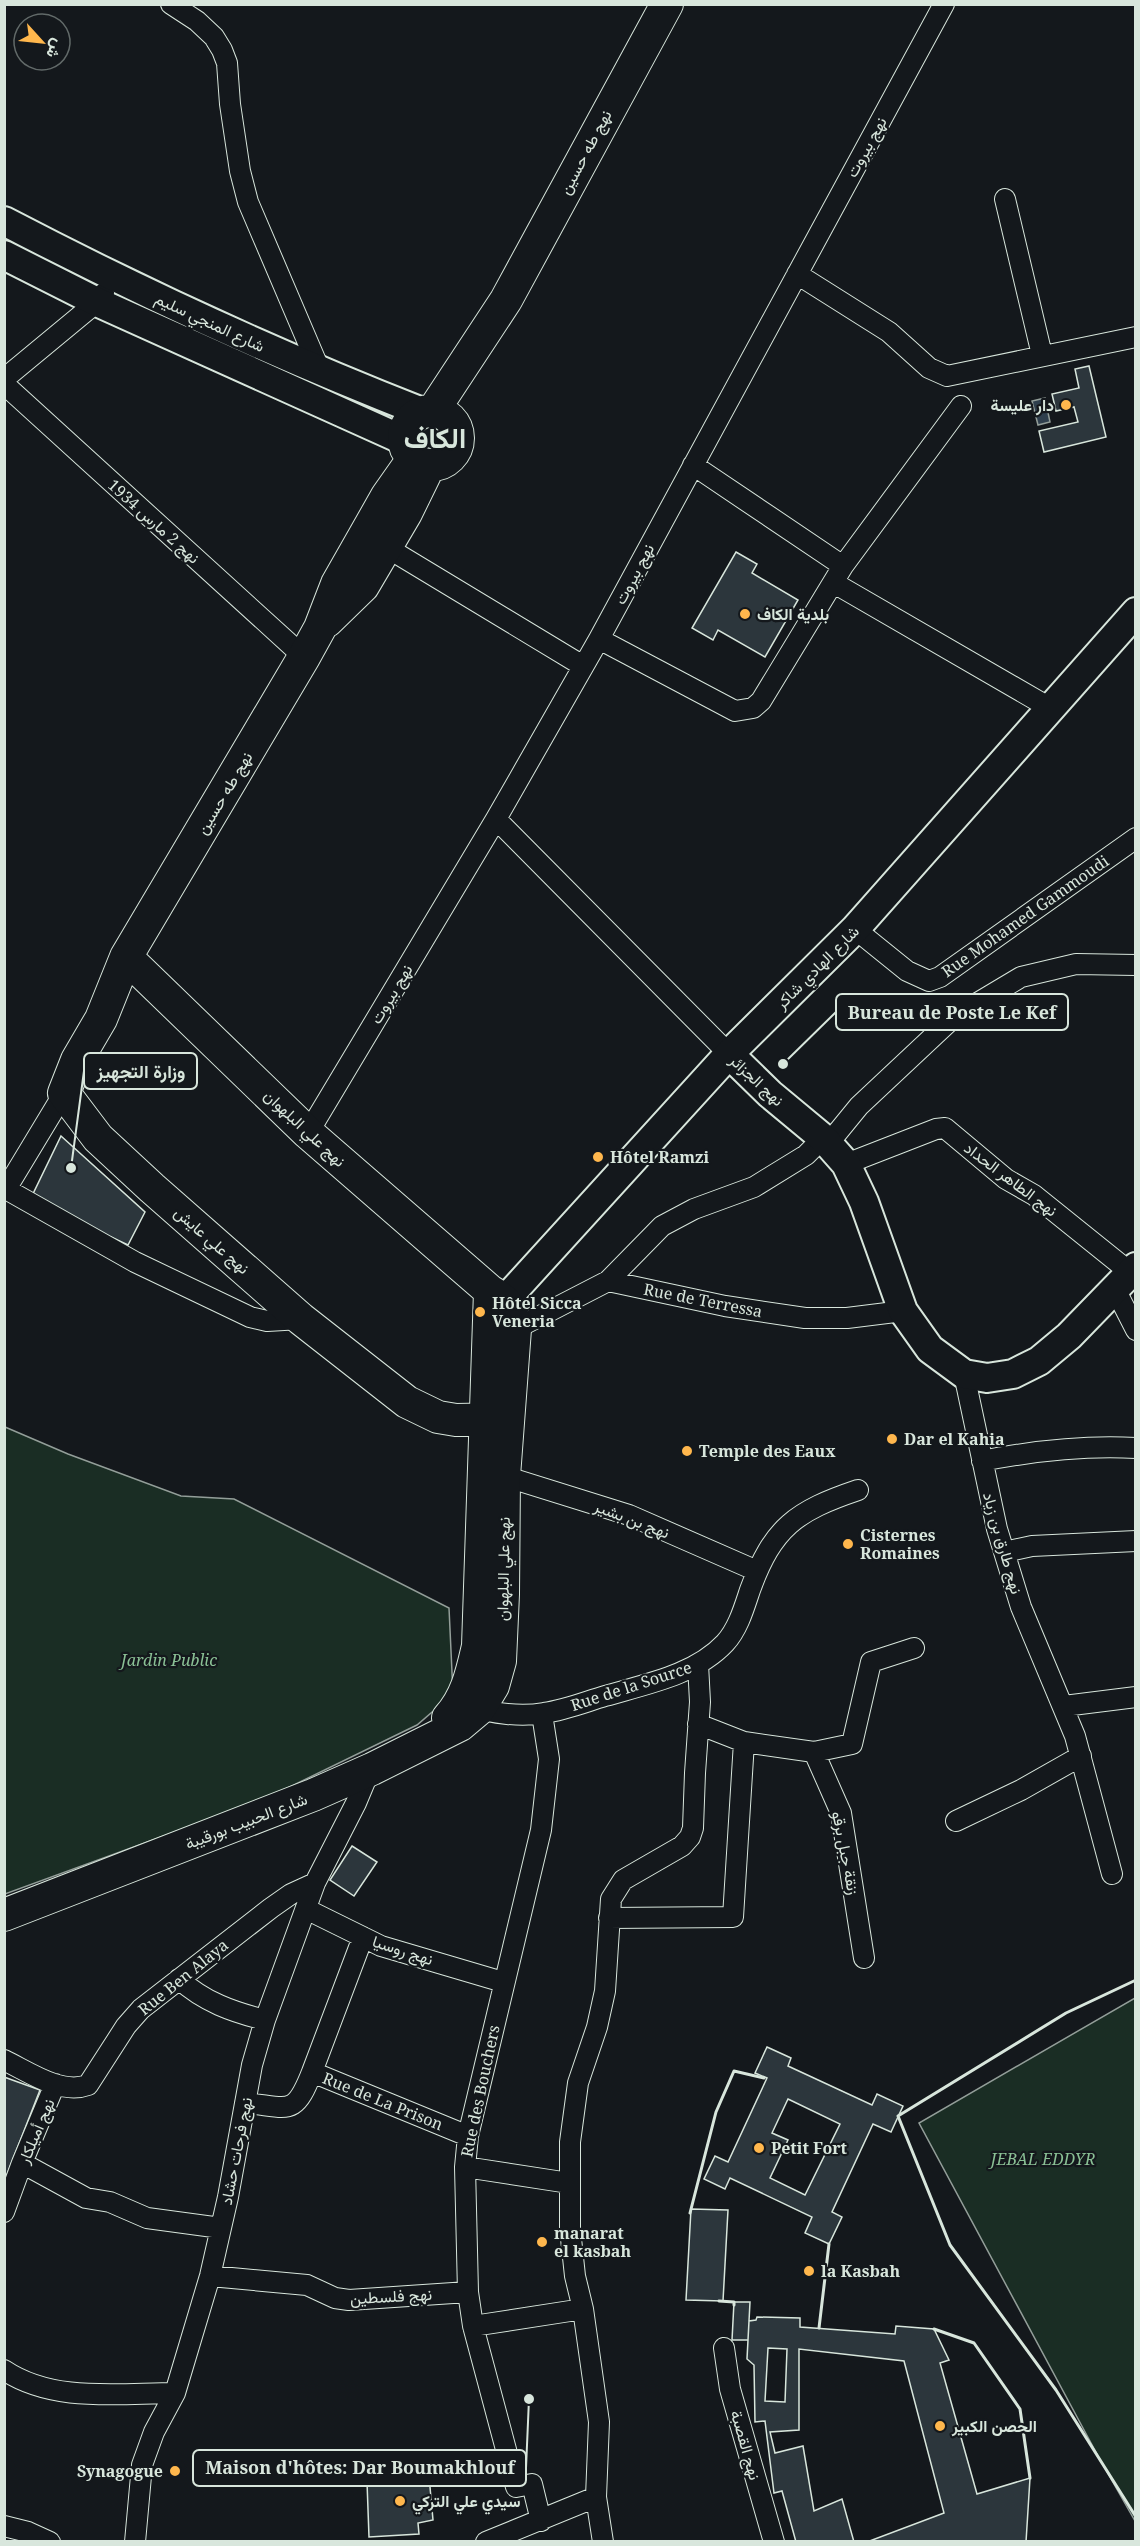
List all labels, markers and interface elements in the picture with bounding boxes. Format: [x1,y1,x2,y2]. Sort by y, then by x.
north arrow [12,12,72,72]
text: ش [41,35,70,62]
street label: نهج طه حسين [554,106,617,199]
street label: نهج بيروت [840,113,892,182]
street label: شارع المنجي سليم [150,287,268,360]
place label: دار عليسة [991,394,1054,416]
marker: دار عليسة [1059,398,1073,412]
district label: الكاف [404,418,466,456]
street label: نهج 2 مارس 1934 [103,474,205,569]
street label: نهج بيروت [609,540,660,609]
place label: بلدية الكاف [757,603,829,625]
marker: بلدية الكاف [738,607,752,621]
street label: نهج طه حسين [191,748,258,839]
street label: Rue Mohamed Gammoudi [937,850,1113,982]
street label: شارع الهادي شاكر [770,920,866,1017]
street label: نهج بيروت [365,960,418,1028]
callout: Bureau de Poste Le Kef [836,994,1068,1030]
text: Bureau de Poste Le Kef [848,1000,1058,1024]
street label: نهج الجزائر [724,1048,789,1112]
callout: وزارة التجهيز [84,1053,197,1089]
text: وزارة التجهيز [96,1059,185,1083]
street label: نهج علي البلهوان [257,1084,351,1174]
street label: نهج الطاهر الحداد [959,1137,1062,1222]
place label: Hôtel Ramzi [610,1146,710,1168]
marker: Hôtel Ramzi [591,1150,605,1164]
street label: نهج علي عايش [168,1201,254,1281]
street label: Rue de Terressa [642,1278,764,1322]
place label: Hôtel Sicca Veneria [492,1292,582,1332]
marker: Hôtel Sicca Veneria [473,1305,487,1319]
place label: Dar el Kahia [904,1428,1005,1450]
marker: Dar el Kahia [885,1432,899,1446]
place label: Temple des Eaux [699,1440,836,1462]
marker: Temple des Eaux [680,1444,694,1458]
street label: نهج طارق بن زياد [977,1489,1028,1597]
street label: نهج بن بشير [590,1494,673,1544]
street label: نهج علي البلهوان [491,1517,518,1621]
place label: Cisternes Romaines [860,1524,940,1564]
marker: Cisternes Romaines [841,1537,855,1551]
park label: Jardin Public [118,1649,217,1671]
street label: Rue de la Source [568,1656,694,1716]
street label: شارع الحبيب بورقيبة [182,1788,311,1855]
street label: زنقة جبل برقو [827,1809,865,1897]
street label: نهج روسيا [369,1930,436,1971]
street label: Rue Ben Alaya [133,1934,233,2020]
street label: Rue des Bouchers [455,2023,505,2159]
street label: Rue de La Prison [319,2067,447,2135]
street label: نهج أميلكار [12,2095,60,2168]
street label: نهج فرحات حشاد [215,2095,258,2207]
place label: Petit Fort [771,2137,848,2159]
marker: Petit Fort [752,2141,766,2155]
park label: JEBAL EDDYR [988,2148,1095,2170]
place label: manarat el kasbah [554,2222,631,2262]
marker: manarat el kasbah [535,2235,549,2249]
place label: la Kasbah [821,2260,900,2282]
marker: la Kasbah [802,2264,816,2278]
street label: نهج فلسطين [349,2283,433,2310]
street label: نهج القصبة [725,2408,766,2483]
place label: الحصن الكبير [951,2415,1037,2437]
marker: الحصن الكبير [933,2419,947,2433]
callout: Maison d'hôtes: Dar Boumakhlouf [193,2450,526,2486]
text: Maison d'hôtes: Dar Boumakhlouf [205,2455,516,2479]
place label: Synagogue [77,2460,163,2482]
marker: Synagogue [168,2464,182,2478]
place label: سيدي علي التركي [412,2490,521,2515]
marker: سيدي علي التركي [393,2494,407,2508]

